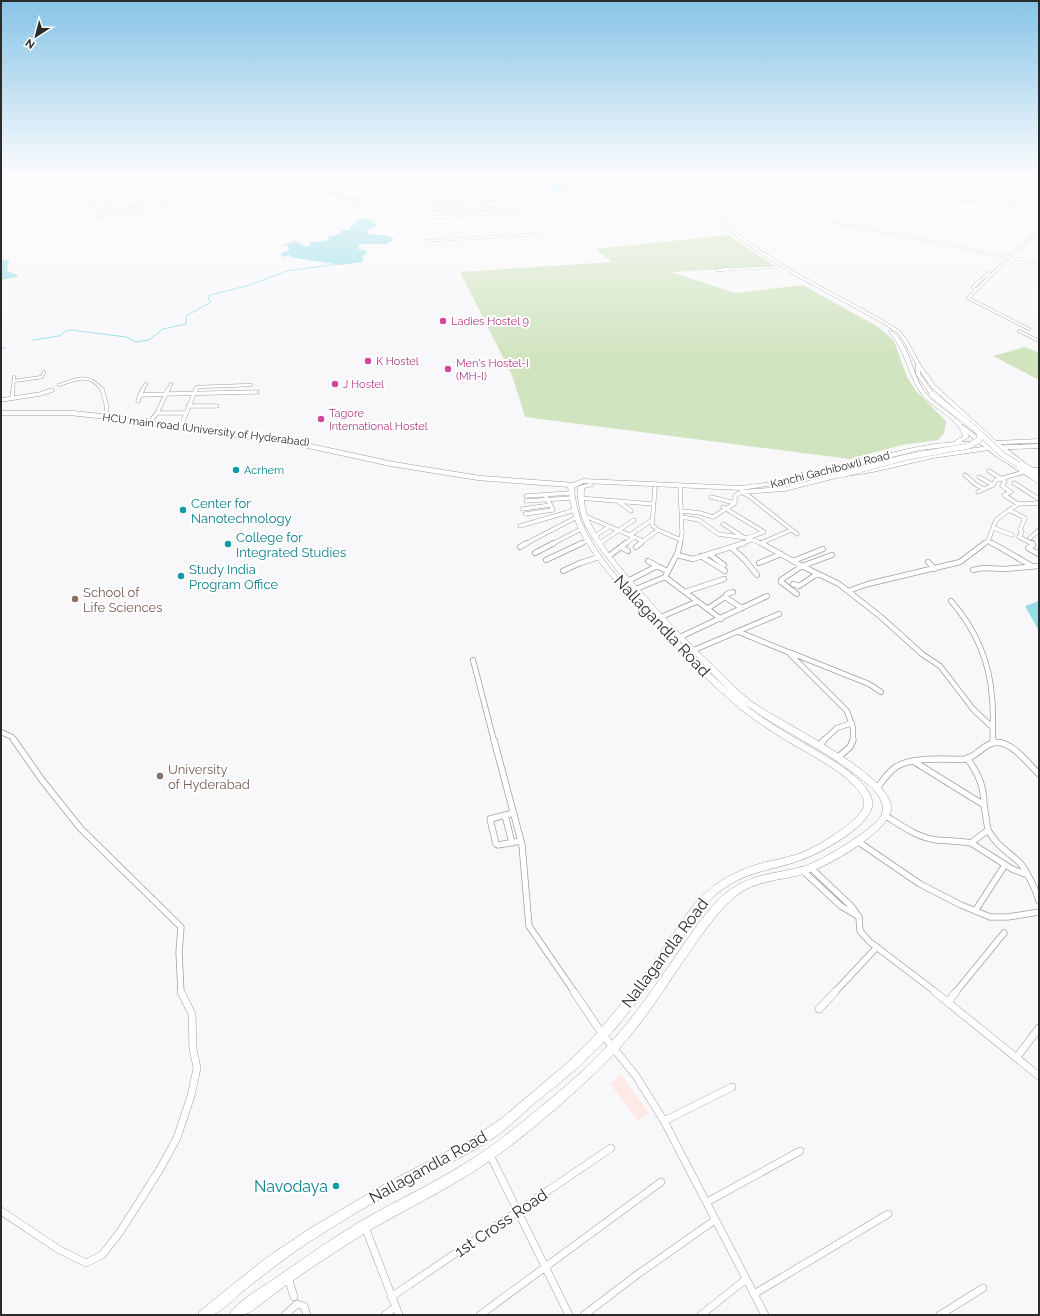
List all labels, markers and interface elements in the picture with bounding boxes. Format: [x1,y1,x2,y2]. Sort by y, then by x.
north arrow [16,16,56,56]
text: N [23,36,38,51]
place label: Ladies Hostel 9 [451,315,529,328]
marker: Ladies Hostel 9 [438,316,448,326]
place label: K Hostel [376,355,419,368]
marker: K Hostel [363,356,373,366]
place label: Men's Hostel-I (MH-I) [456,357,529,383]
marker: Men's Hostel-I (MH-I) [443,364,453,374]
place label: J Hostel [343,378,384,391]
marker: J Hostel [330,379,340,389]
place label: Tagore International Hostel [329,407,428,433]
street label: HCU main road (University of Hyderabad) [102,411,310,449]
marker: Tagore International Hostel [316,414,326,424]
street label: Kanchi Gachibowli Road [769,449,891,491]
place label: Acrhem [244,464,284,477]
marker: Acrhem [231,465,241,475]
place label: Center for Nanotechnology [191,496,292,526]
marker: Center for Nanotechnology [178,505,188,515]
place label: College for Integrated Studies [236,530,346,560]
marker: College for Integrated Studies [223,539,233,549]
place label: Study India Program Office [189,562,278,592]
marker: Study India Program Office [176,571,186,581]
street label: Nallagandla Road [610,571,714,681]
place label: School of Life Sciences [83,585,163,615]
marker: School of Life Sciences [70,594,80,604]
place label: University of Hyderabad [168,762,250,792]
marker: University of Hyderabad [155,771,165,781]
street label: Nallagandla Road [618,895,712,1011]
street label: Nallagandla Road [366,1127,490,1207]
place label: Navodaya [254,1177,328,1196]
marker: Navodaya [331,1181,341,1191]
street label: 1st Cross Road [451,1185,551,1261]

